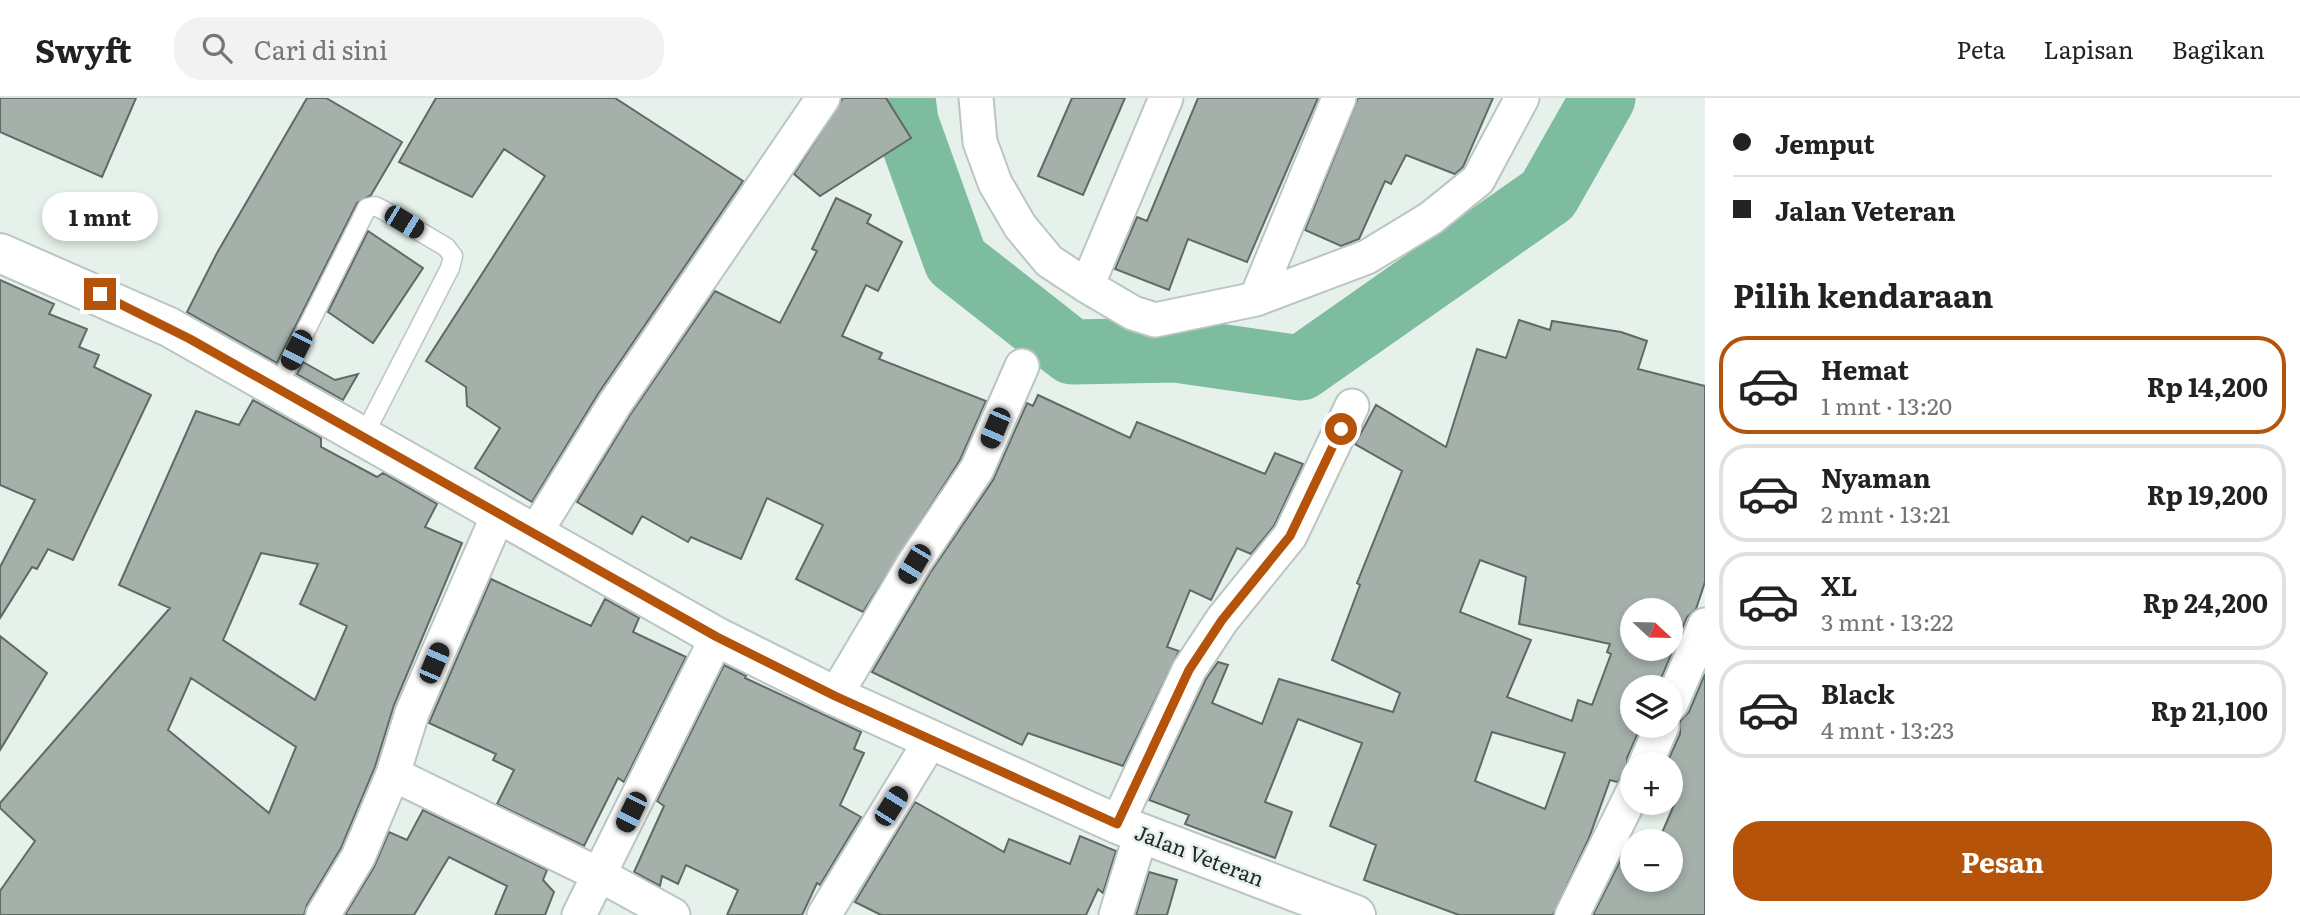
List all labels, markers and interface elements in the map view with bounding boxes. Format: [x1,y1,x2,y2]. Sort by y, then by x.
search box [174,17,664,80]
text: Swyft [35,24,132,73]
icon: search [198,29,236,67]
text: Cari di sini [254,29,388,68]
text: Peta [1956,31,2005,66]
text: Lapisan [2043,31,2134,66]
text: Bagikan [2172,31,2265,66]
text: Jemput [1775,123,1875,162]
text: Jalan Veteran [1775,190,1955,229]
callout: 1 mnt [42,192,158,242]
text: 1 mnt [69,199,131,233]
car [381,202,428,242]
text: Pilih kendaraan [1733,270,1993,318]
route end [84,278,116,310]
car [278,327,315,373]
text: Hemat [1821,349,1909,388]
icon: car [1737,354,1800,417]
text: Rp 14,200 [2147,366,2268,405]
text: 1 mnt · 13:20 [1821,388,1952,422]
car [978,405,1013,451]
route start [1325,413,1357,445]
text: Nyaman [1821,457,1931,496]
icon: car [1737,462,1800,525]
text: Rp 19,200 [2147,474,2268,513]
text: 2 mnt · 13:21 [1821,496,1950,530]
car [895,541,934,587]
text: XL [1821,565,1858,604]
icon: car [1737,570,1800,633]
text: Rp 24,200 [2143,582,2268,621]
north arrow [1620,598,1684,662]
map controls [1620,598,1683,892]
text: 3 mnt · 13:22 [1821,604,1953,638]
car [417,640,452,686]
text: Black [1821,673,1895,712]
button: layers [1620,675,1683,738]
icon: car [1737,678,1800,741]
text: Rp 21,100 [2151,690,2268,729]
text: 4 mnt · 13:23 [1821,712,1954,746]
button: + [1620,752,1683,815]
car [871,783,912,829]
car [613,789,650,835]
street label: Jalan Veteran [1131,815,1269,893]
button: Pesan [1733,821,2272,901]
button: − [1620,829,1683,892]

